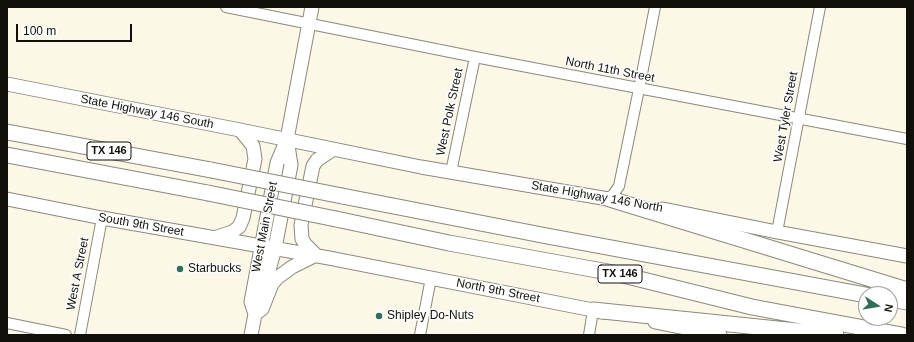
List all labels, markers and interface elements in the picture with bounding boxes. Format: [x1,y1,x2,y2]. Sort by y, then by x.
scale bar [18,16,134,42]
text: 100 m [23,24,56,38]
street label: North 11th Street [564,54,656,86]
street label: West Polk Street [434,67,466,157]
street label: West Tyler Street [771,71,801,163]
street label: State Highway 146 South [79,92,215,132]
road number: TX 146 [87,142,131,160]
street label: State Highway 146 North [530,178,664,216]
street label: West Main Street [249,181,281,273]
street label: South 9th Street [97,210,185,240]
street label: West A Street [64,236,92,312]
place label: Starbucks [188,262,241,276]
marker: Starbucks [175,264,185,274]
road number: TX 146 [598,265,642,283]
street label: North 9th Street [455,276,541,306]
north arrow [858,286,898,326]
text: N [882,303,895,313]
place label: Shipley Do-Nuts [387,309,474,323]
marker: Shipley Do-Nuts [374,311,384,321]

